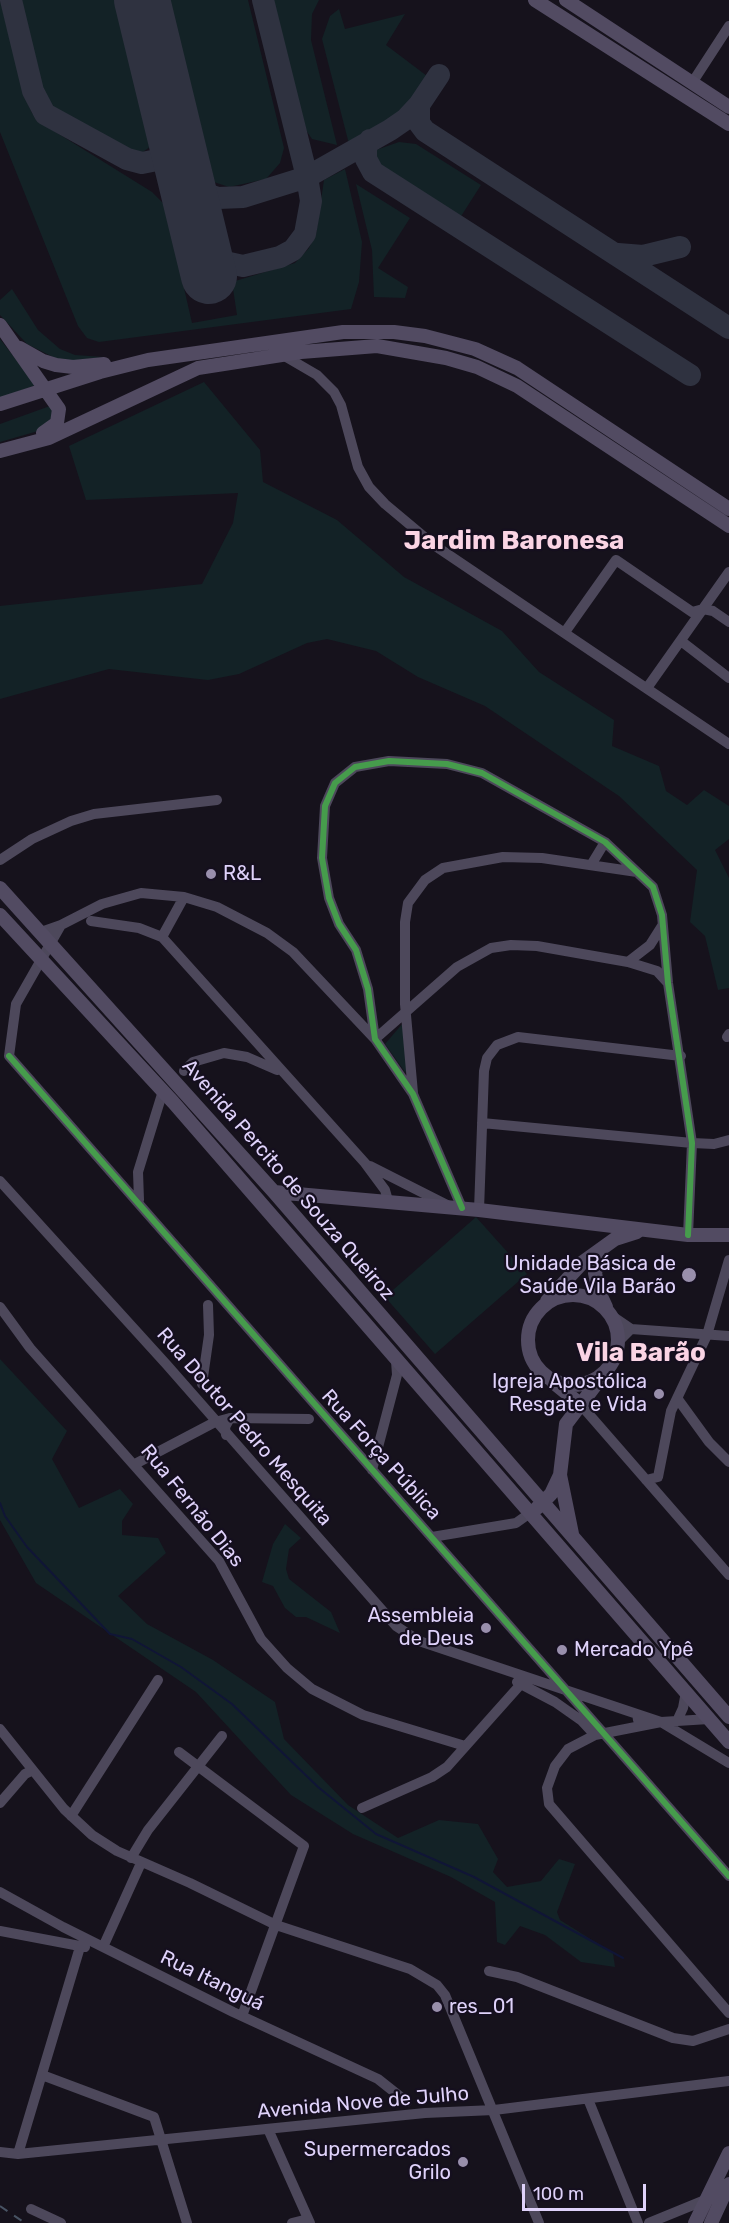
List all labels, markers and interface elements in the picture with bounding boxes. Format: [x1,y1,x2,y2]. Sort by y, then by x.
district label: Jardim Baronesa [404,525,624,557]
place label: R&L [223,862,261,886]
marker: R&L [204,867,218,881]
street label: Avenida Percito de Souza Queiroz [177,1055,399,1305]
place label: Unidade Básica de Saúde Vila Barão [505,1252,676,1299]
marker: Unidade Básica de Saúde Vila Barão [680,1266,698,1284]
street label: Rua Doutor Pedro Mesquita [151,1323,337,1531]
district label: Vila Barão [576,1337,706,1369]
place label: Igreja Apostólica Resgate e Vida [492,1370,647,1417]
street label: Rua Força Pública [316,1385,446,1525]
marker: Igreja Apostólica Resgate e Vida [652,1387,666,1401]
street label: Rua Fernão Dias [135,1440,249,1572]
place label: Assembleia de Deus [367,1604,474,1651]
marker: Assembleia de Deus [479,1621,493,1635]
place label: Mercado Ypê [574,1638,694,1662]
marker: Mercado Ypê [555,1643,569,1657]
street label: Rua Itanguá [156,1946,268,2016]
place label: res_01 [449,1995,514,2019]
marker: res_01 [430,2000,444,2014]
street label: Avenida Nove de Julho [256,2082,470,2124]
place label: Supermercados Grilo [304,2138,451,2185]
marker: Supermercados Grilo [456,2155,470,2169]
scale bar [525,2172,650,2210]
text: 100 m [533,2183,584,2205]

